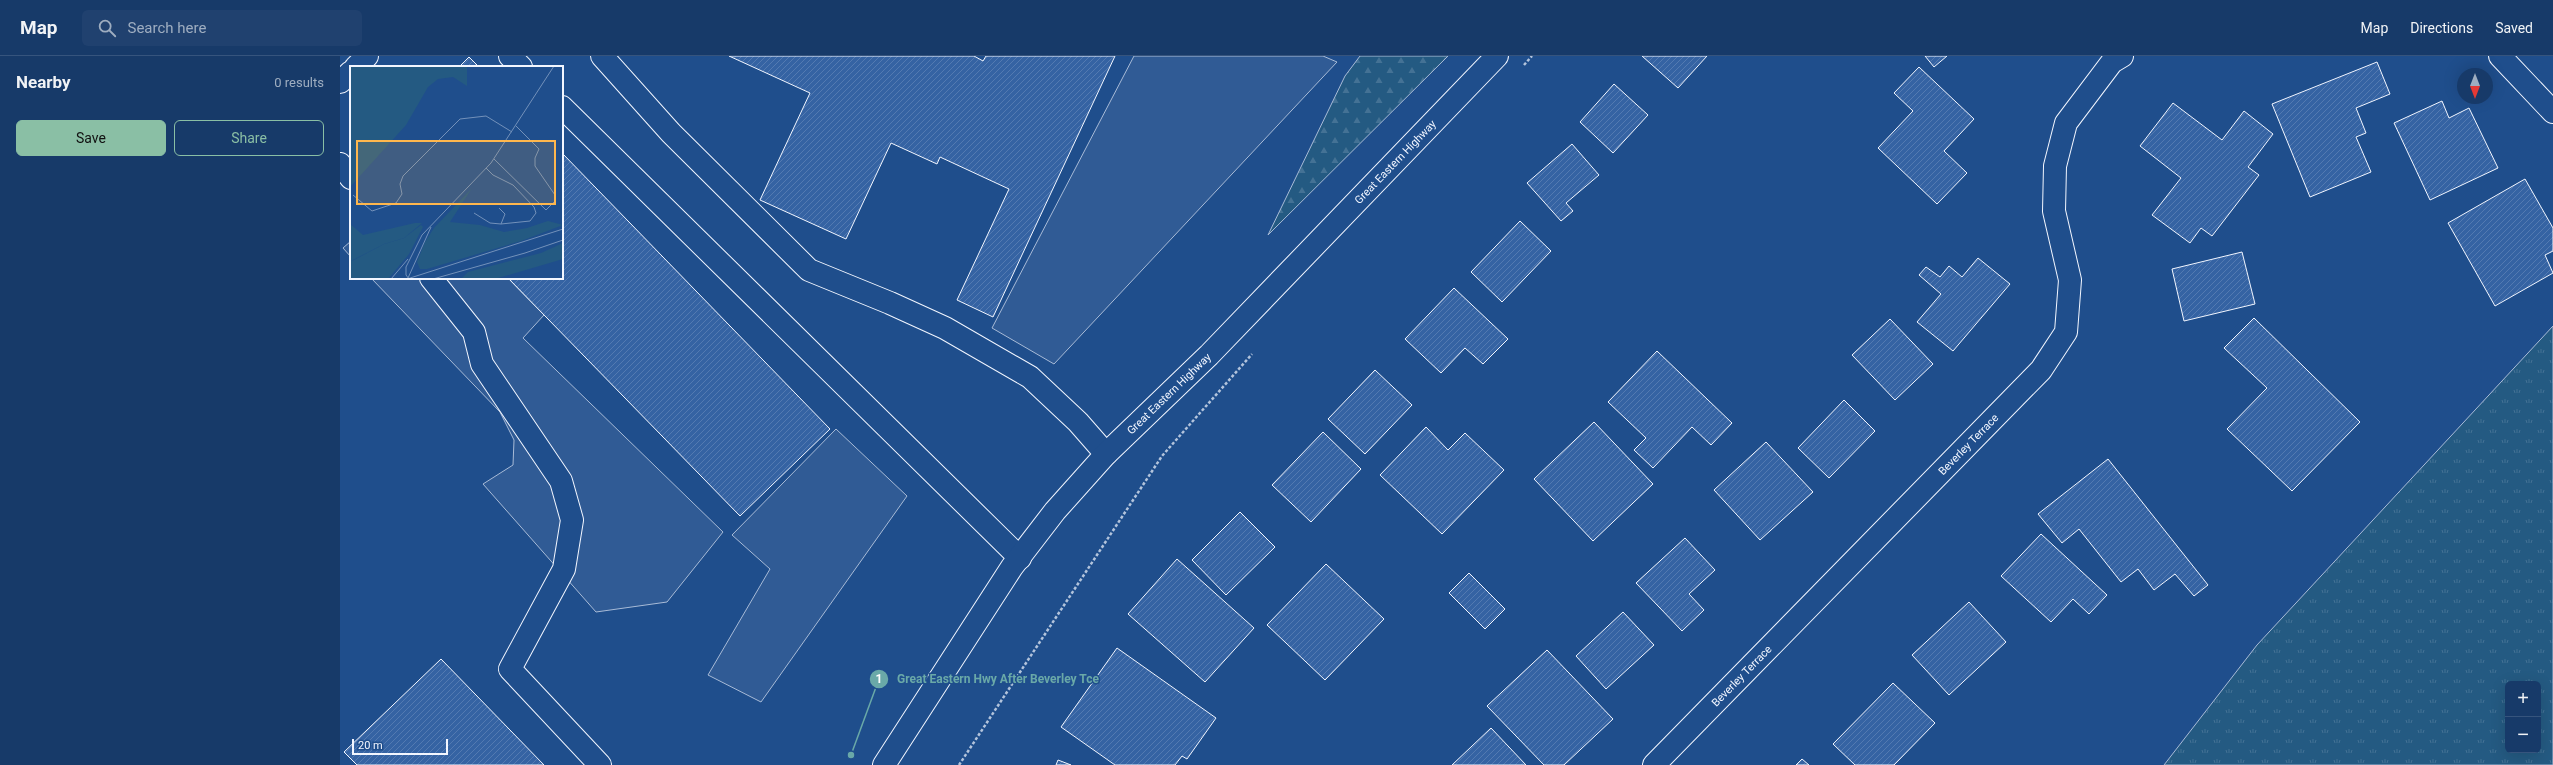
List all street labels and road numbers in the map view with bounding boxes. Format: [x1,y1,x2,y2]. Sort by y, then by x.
street label: Great Eastern Highway [1352,117,1439,206]
street label: Great Eastern Highway [1124,350,1214,437]
street label: Beverley Terrace [1935,411,2001,478]
street label: Beverley Terrace [1709,642,1774,709]

